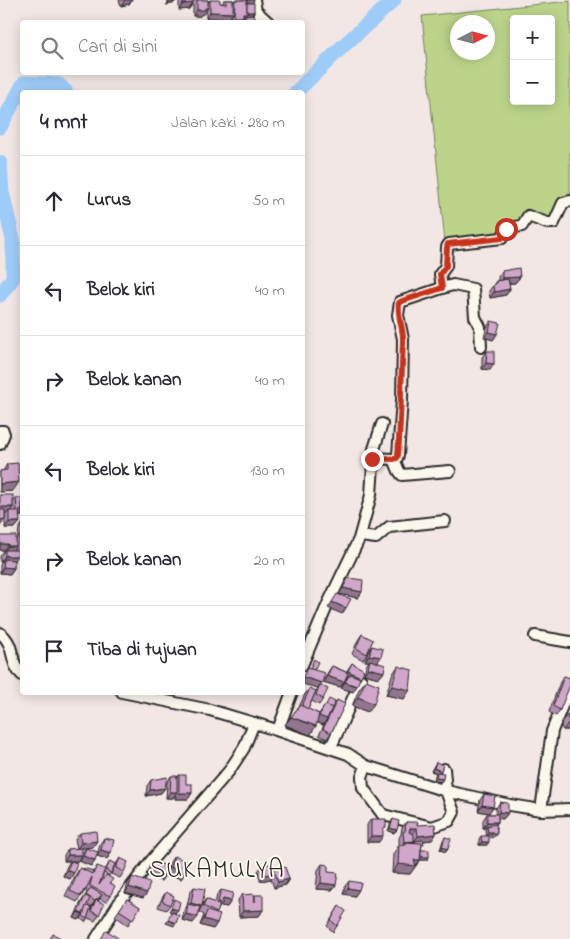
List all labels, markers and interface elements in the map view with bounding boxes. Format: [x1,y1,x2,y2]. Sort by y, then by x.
north arrow [450,15,495,60]
map controls [510,15,555,105]
button: + [510,15,555,60]
search box [20,20,305,75]
icon: search [38,34,66,62]
text: Cari di sini [78,34,157,61]
button: − [510,60,555,105]
text: 4 mnt [40,108,88,138]
text: Jalan kaki · 280 m [171,111,285,135]
icon: ahead [40,187,68,215]
text: Lurus [87,187,131,214]
text: 50 m [253,189,285,213]
route start [495,218,518,241]
icon: left [40,277,68,305]
text: Belok kiri [87,277,155,304]
text: 40 m [255,279,285,303]
icon: right [40,367,68,395]
text: Belok kanan [87,367,181,394]
text: 40 m [255,369,285,393]
route end [361,448,384,471]
icon: left [40,457,68,485]
text: Belok kiri [87,457,155,484]
text: 130 m [250,459,285,483]
icon: right [40,547,68,575]
text: Belok kanan [87,547,181,574]
text: 20 m [254,549,285,573]
icon: arrive [40,637,68,665]
text: Tiba di tujuan [87,637,197,664]
district label: SUKAMULYA [149,853,285,889]

